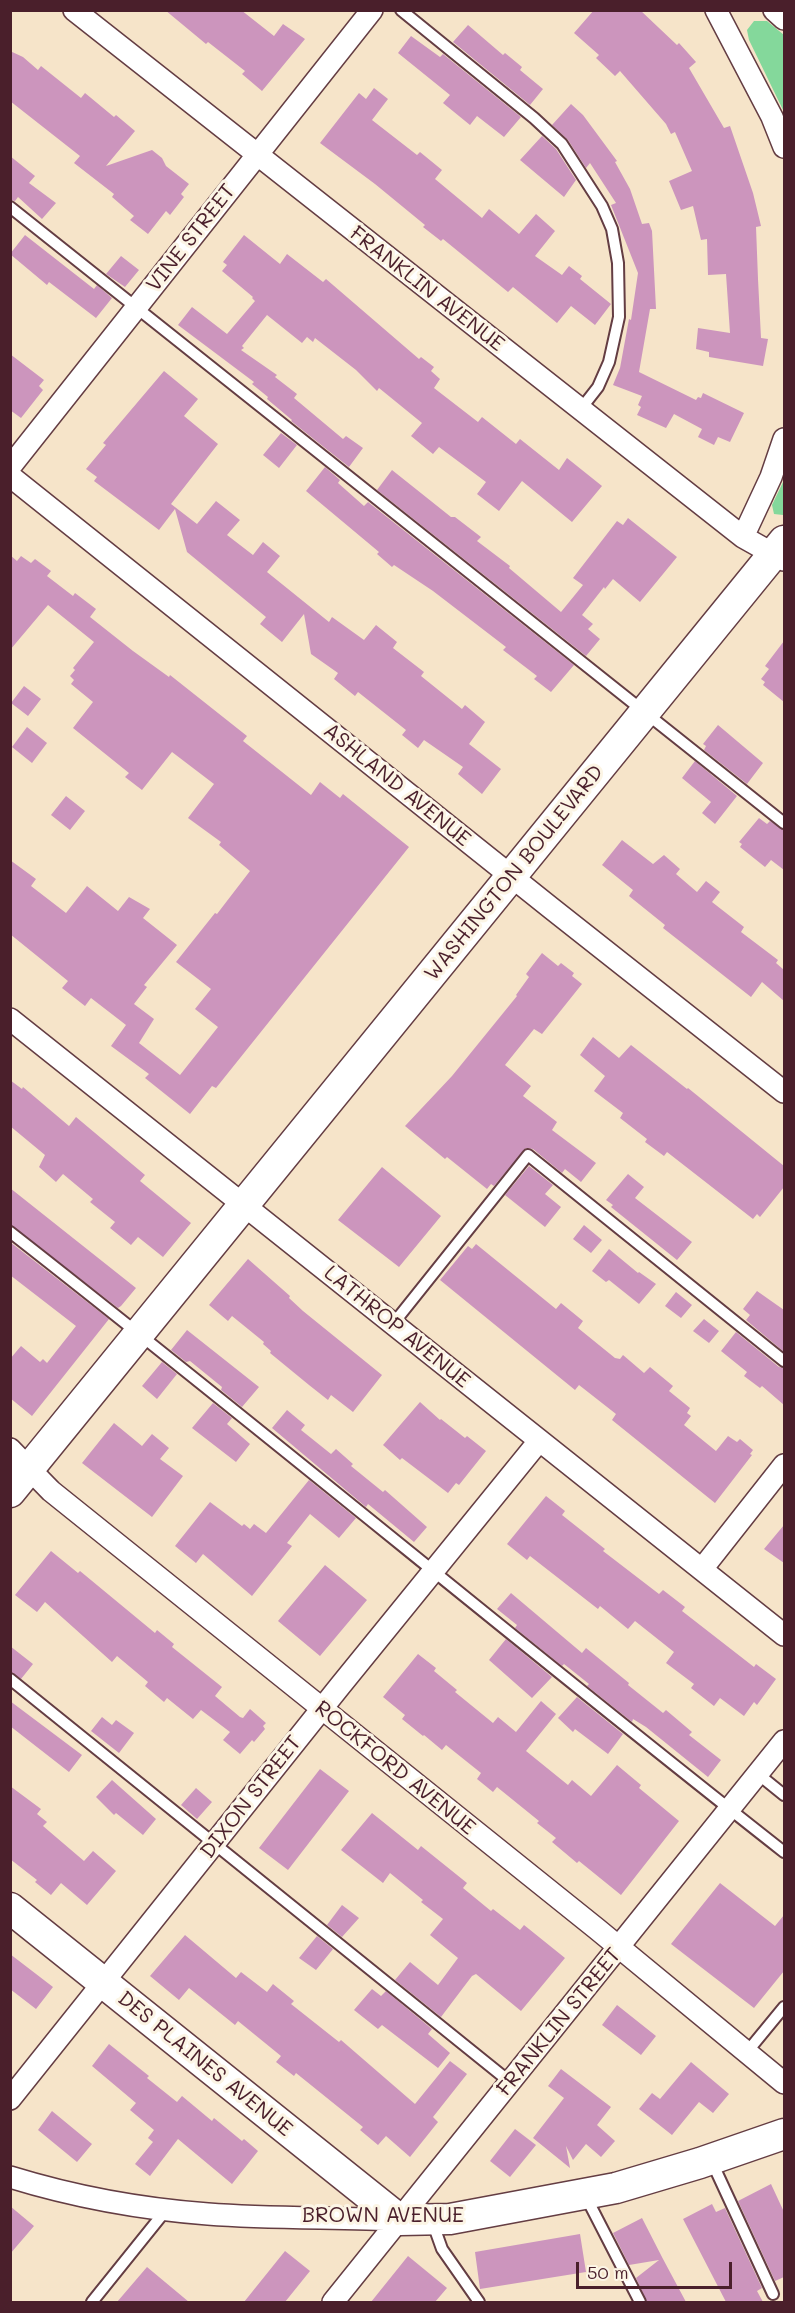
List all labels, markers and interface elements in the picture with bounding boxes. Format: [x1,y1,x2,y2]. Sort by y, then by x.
street label: VINE STREET [141,179,241,297]
street label: FRANKLIN AVENUE [345,221,509,357]
street label: ASHLAND AVENUE [318,718,476,852]
street label: WASHINGTON BOULEVARD [419,760,609,986]
street label: LATHROP AVENUE [319,1260,475,1394]
street label: ROCKFORD AVENUE [310,1696,480,1840]
street label: DIXON STREET [195,1730,307,1864]
street label: FRANKLIN STREET [492,1943,626,2101]
street label: DES PLAINES AVENUE [113,1986,297,2142]
street label: BROWN AVENUE [302,2203,464,2229]
scale bar [579,2250,735,2288]
text: 50 m [587,2260,629,2284]

